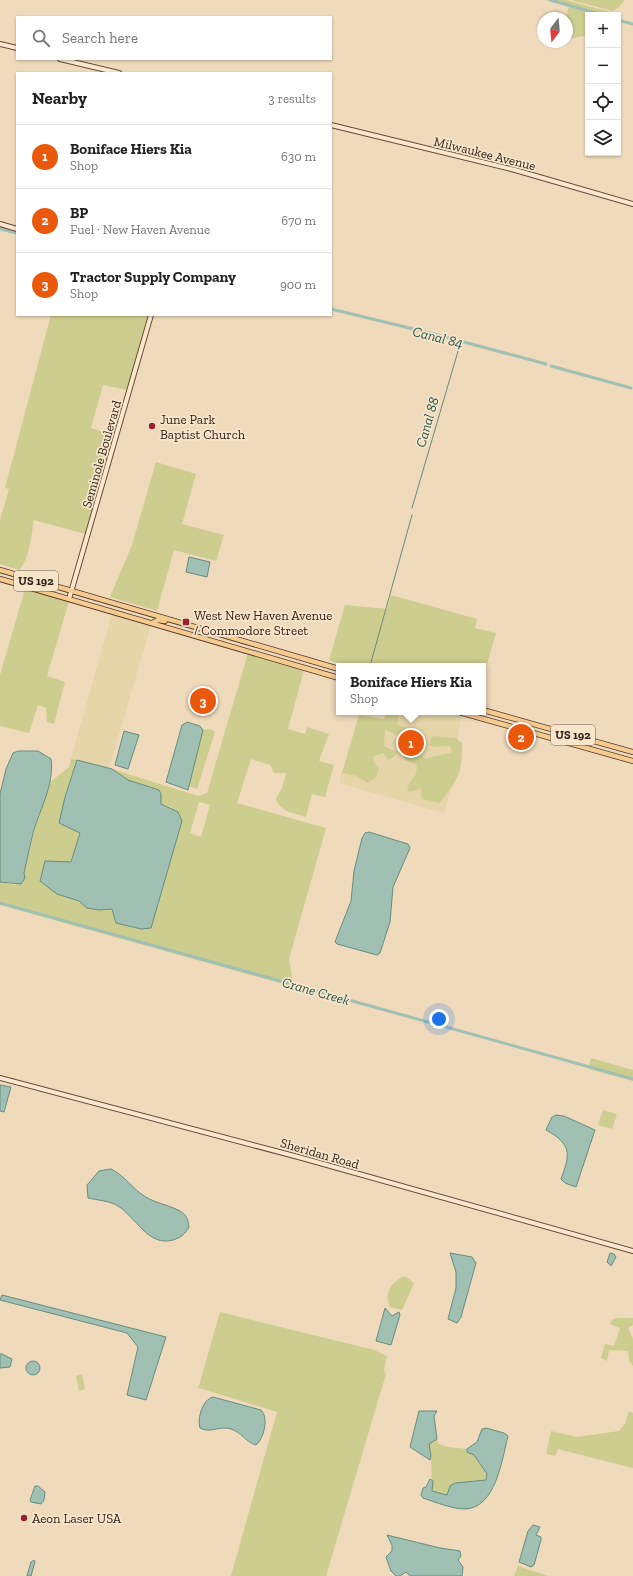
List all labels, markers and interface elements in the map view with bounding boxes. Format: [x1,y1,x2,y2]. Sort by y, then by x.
north arrow [537,12,573,48]
map controls [585,12,621,156]
button: + [585,12,621,48]
search box [16,16,332,60]
icon: search [30,27,52,49]
text: Search here [62,29,138,47]
button: − [585,48,621,84]
button: locate [585,84,621,120]
text: Nearby [32,88,87,108]
text: 3 results [268,91,316,106]
button: layers [585,120,621,156]
street label: Milwaukee Avenue [432,134,537,173]
text: Boniface Hiers Kia [70,140,192,158]
text: 1 [42,149,48,164]
text: 630 m [281,149,316,164]
text: Shop [70,158,98,173]
text: BP [70,204,88,222]
text: 2 [42,213,48,228]
text: 670 m [281,213,316,228]
text: Fuel · New Haven Avenue [70,222,210,237]
text: Tractor Supply Company [70,268,236,286]
text: 3 [42,277,48,292]
text: 900 m [280,277,316,292]
text: Shop [70,286,98,301]
water label: Canal 84 [411,323,465,352]
water label: Canal 88 [412,395,443,449]
street label: Seminole Boulevard [79,399,124,510]
place label: June Park Baptist Church [160,412,246,442]
marker: June Park Baptist Church [147,421,157,431]
road number: US 192 [14,571,58,591]
place label: West New Haven Avenue / Commodore Street [194,608,332,638]
marker: West New Haven Avenue / Commodore Street [181,617,191,627]
popup [336,663,486,715]
text: Boniface Hiers Kia [350,673,472,691]
pin: 3 [190,686,216,716]
text: Shop [350,691,378,706]
pin: 2 [508,722,534,752]
road number: US 192 [551,725,595,745]
pin: 1 [398,728,424,758]
water label: Crane Creek [280,974,351,1009]
your location [429,1009,449,1029]
street label: Sheridan Road [279,1135,361,1172]
place label: Aeon Laser USA [32,1511,122,1526]
marker: Aeon Laser USA [19,1513,29,1523]

